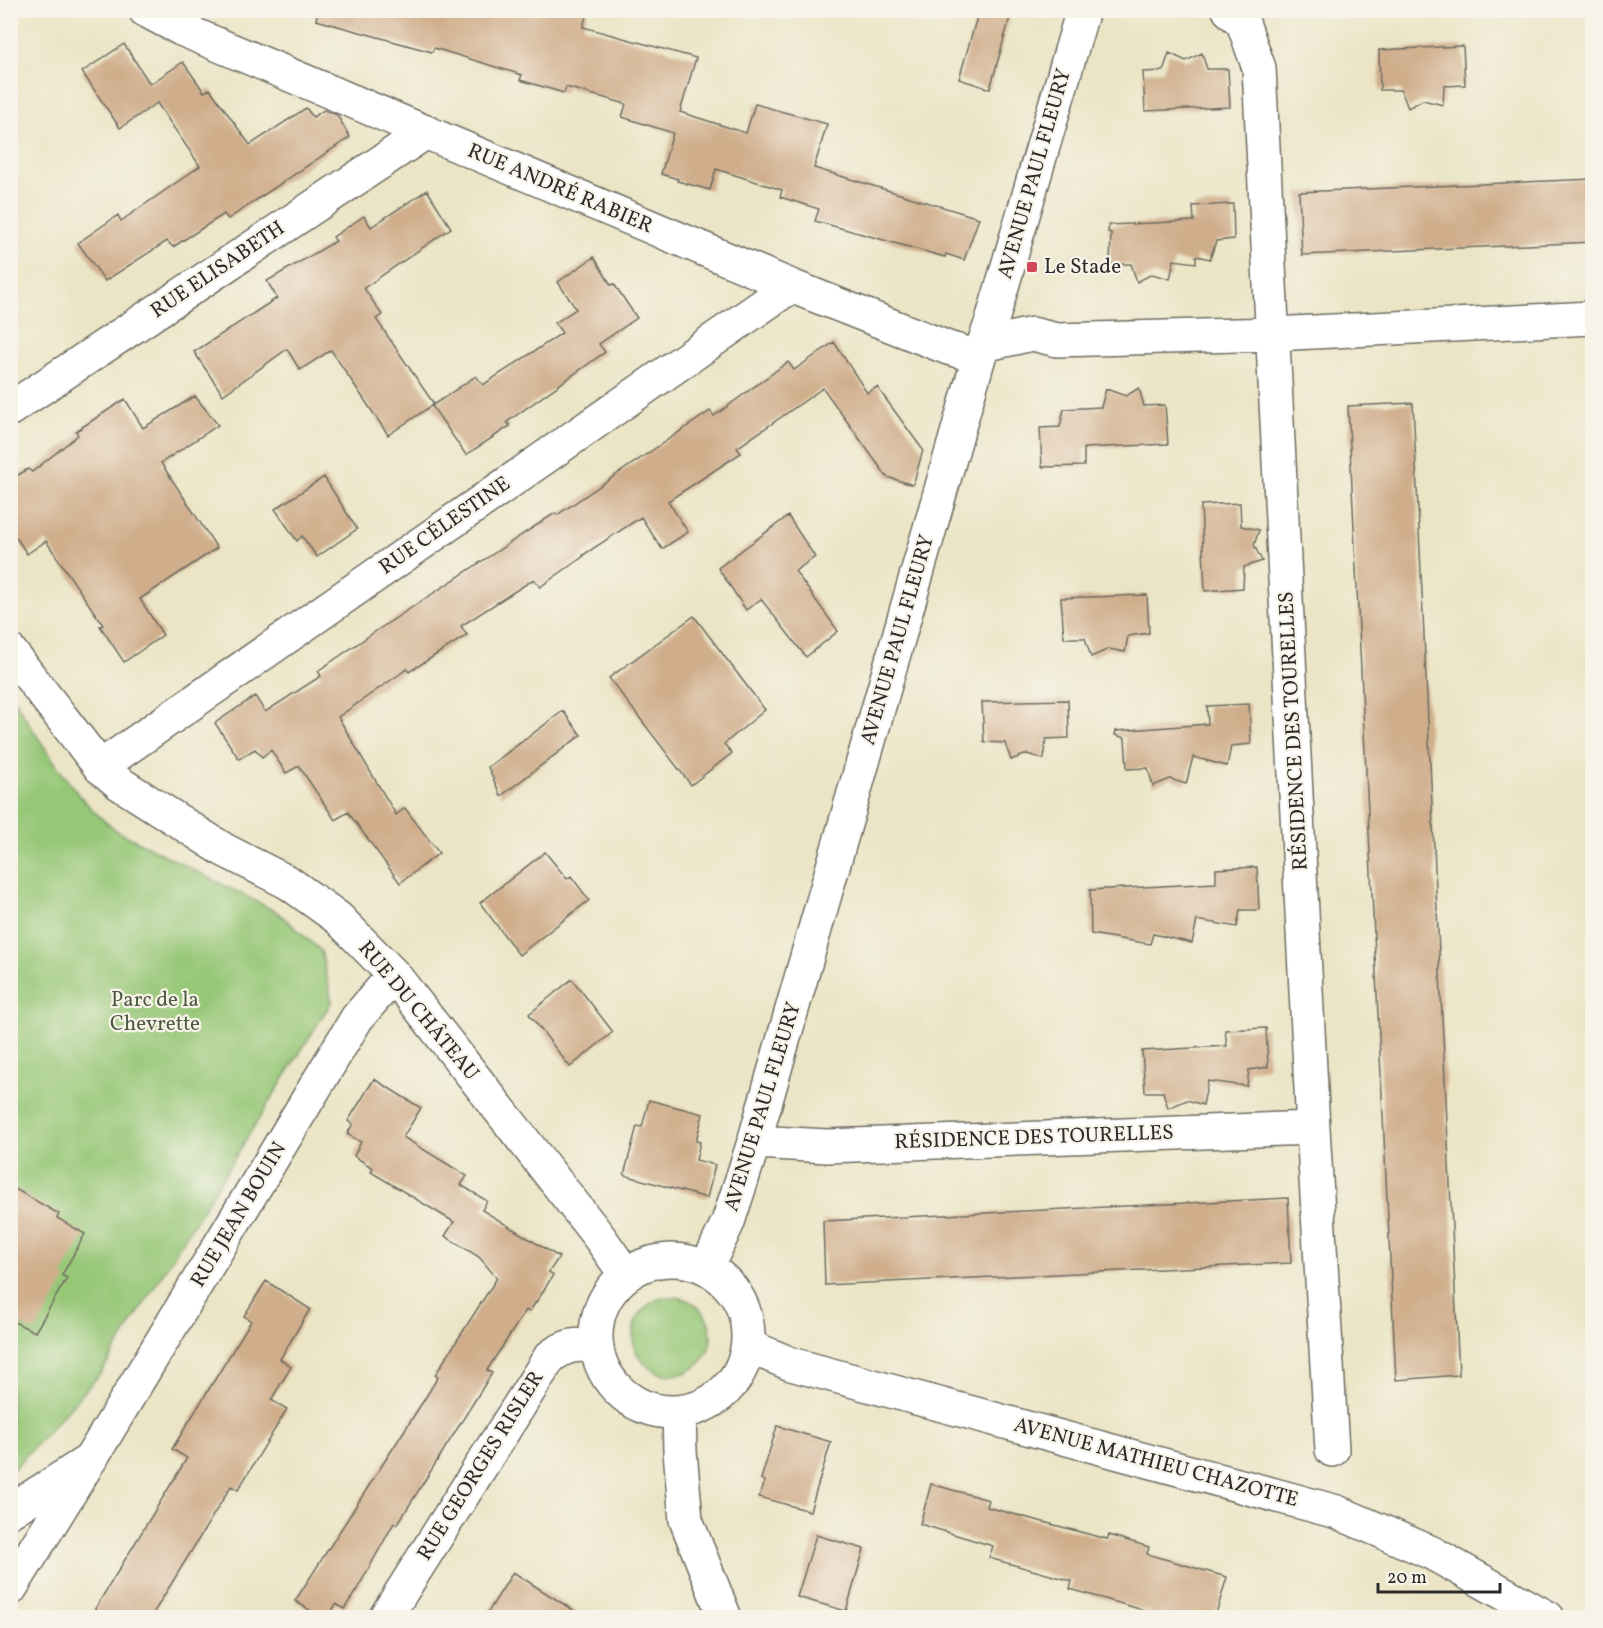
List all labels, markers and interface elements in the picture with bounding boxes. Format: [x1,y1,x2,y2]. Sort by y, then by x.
street label: AVENUE PAUL FLEURY [991,66,1079,282]
street label: RUE ANDRÉ RABIER [463,137,657,241]
street label: RUE ELISABETH [145,214,291,326]
place label: Le Stade [1044,253,1121,282]
marker: Le Stade [1025,260,1039,274]
street label: RUE CÉLESTINE [374,470,516,582]
street label: AVENUE PAUL FLEURY [854,532,942,748]
street label: RÉSIDENCE DES TOURELLES [1272,591,1316,871]
street label: RUE DU CHÂTEAU [351,935,485,1087]
park label: Parc de la Chevrette [110,986,200,1039]
street label: AVENUE PAUL FLEURY [717,999,809,1215]
street label: RÉSIDENCE DES TOURELLES [894,1119,1174,1157]
street label: RUE JEAN BOUIN [184,1137,294,1293]
street label: RUE GEORGES RISLER [411,1365,551,1567]
street label: AVENUE MATHIEU CHAZOTTE [1011,1411,1301,1515]
scale bar [1378,1556,1500,1594]
text: 20 m [1387,1566,1427,1591]

